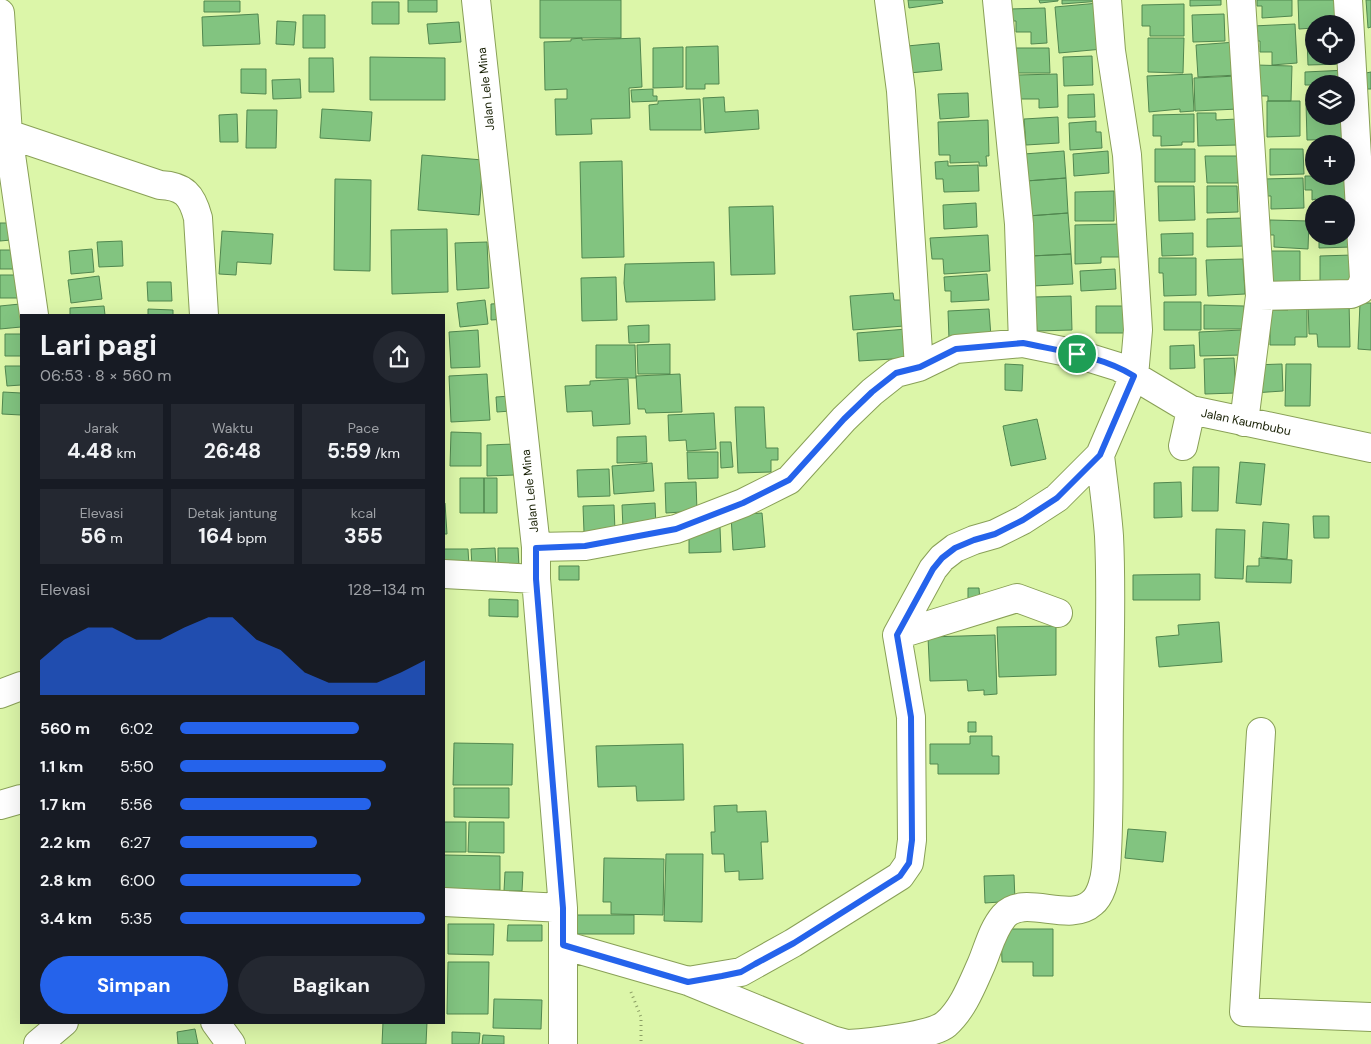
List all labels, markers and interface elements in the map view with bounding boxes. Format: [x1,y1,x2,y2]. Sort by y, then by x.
map controls [1305,15,1355,245]
button: locate [1305,15,1355,65]
street label: Jalan Lele Mina [474,46,498,132]
button: layers [1305,75,1355,125]
button: + [1305,135,1355,185]
button: − [1305,195,1355,245]
text: Lari pagi [40,327,157,364]
button: share [373,331,425,383]
pin [1056,333,1098,375]
icon: arrive [1063,340,1091,368]
text: 06:53 · 8 × 560 m [40,365,171,386]
street label: Jalan Kaumbubu [1200,405,1292,439]
text: Jarak [84,419,119,437]
text: Waktu [212,419,253,437]
text: Pace [348,419,379,437]
text: 4.48 [67,437,113,465]
text: 26:48 [204,437,261,465]
text: 5:59 [327,437,371,465]
text: km [113,444,136,462]
text: /km [371,444,400,462]
street label: Jalan Lele Mina [518,448,542,534]
text: Elevasi [80,504,123,522]
text: Detak jantung [188,504,277,522]
text: kcal [351,504,376,522]
text: 56 [80,522,107,550]
text: 164 [198,522,233,550]
text: 355 [344,522,383,550]
text: m [107,529,123,547]
text: bpm [233,529,267,547]
text: Elevasi [40,579,90,600]
text: 128–134 m [348,579,425,600]
text: 560 m [40,718,90,739]
text: 6:02 [120,718,153,739]
text: 1.1 km [40,756,83,777]
text: 5:50 [120,756,154,777]
text: 1.7 km [40,794,86,815]
text: 5:56 [120,794,153,815]
text: 2.2 km [40,832,91,853]
text: 6:27 [120,832,151,853]
text: 2.8 km [40,870,91,891]
text: 6:00 [120,870,155,891]
text: 3.4 km [40,908,92,929]
text: 5:35 [120,908,152,929]
button: Simpan [40,956,228,1014]
button: Bagikan [238,956,425,1014]

